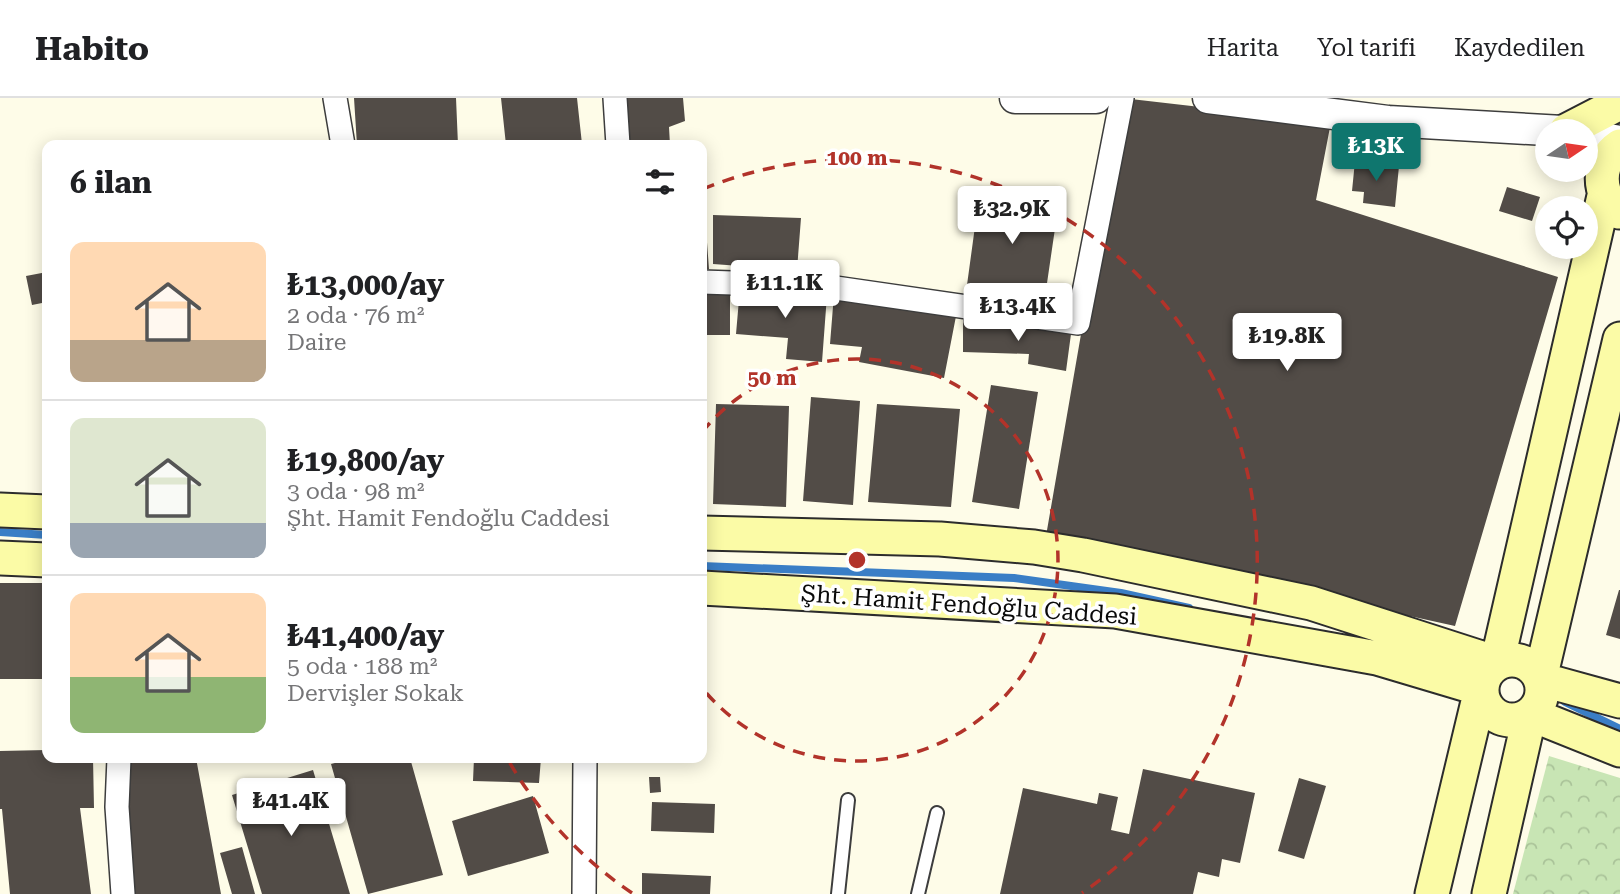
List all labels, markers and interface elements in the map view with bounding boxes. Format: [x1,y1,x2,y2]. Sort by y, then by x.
text: Habito [35,29,149,68]
text: Harita [1207,34,1279,62]
text: Yol tarifi [1317,34,1416,62]
text: Kaydedilen [1454,34,1585,62]
north arrow [1535,119,1598,182]
map controls [1535,119,1598,259]
pin: ₺13K [1335,123,1417,183]
text: ₺13K [1348,132,1404,159]
text: 100 m [827,146,887,170]
icon: filters [641,163,679,201]
text: 6 ilan [70,165,152,200]
pin: ₺32.9K [955,186,1069,246]
text: ₺32.9K [974,195,1050,222]
button: locate [1535,196,1598,259]
pin: ₺11.1K [728,260,842,320]
text: ₺13,000/ay [287,267,444,302]
text: ₺11.1K [747,269,823,296]
icon: home [126,270,210,354]
pin: ₺13.4K [961,284,1075,343]
text: ₺13.4K [980,292,1056,319]
text: 2 oda · 76 m² [287,302,425,329]
pin: ₺19.8K [1230,314,1344,373]
text: ₺19.8K [1249,322,1325,349]
text: Daire [287,329,346,356]
text: 50 m [747,366,797,390]
text: ₺19,800/ay [287,443,444,478]
icon: home [126,446,210,530]
text: 3 oda · 98 m² [287,478,425,505]
text: Şht. Hamit Fendoğlu Caddesi [287,505,609,532]
centre of rings [845,548,869,572]
street label: Şht. Hamit Fendoğlu Caddesi [800,579,1138,631]
text: ₺41,400/ay [287,618,444,653]
icon: home [126,621,210,705]
text: 5 oda · 188 m² [287,653,437,680]
text: Dervişler Sokak [287,680,464,707]
pin: ₺41.4K [234,778,348,838]
text: ₺41.4K [253,787,329,814]

